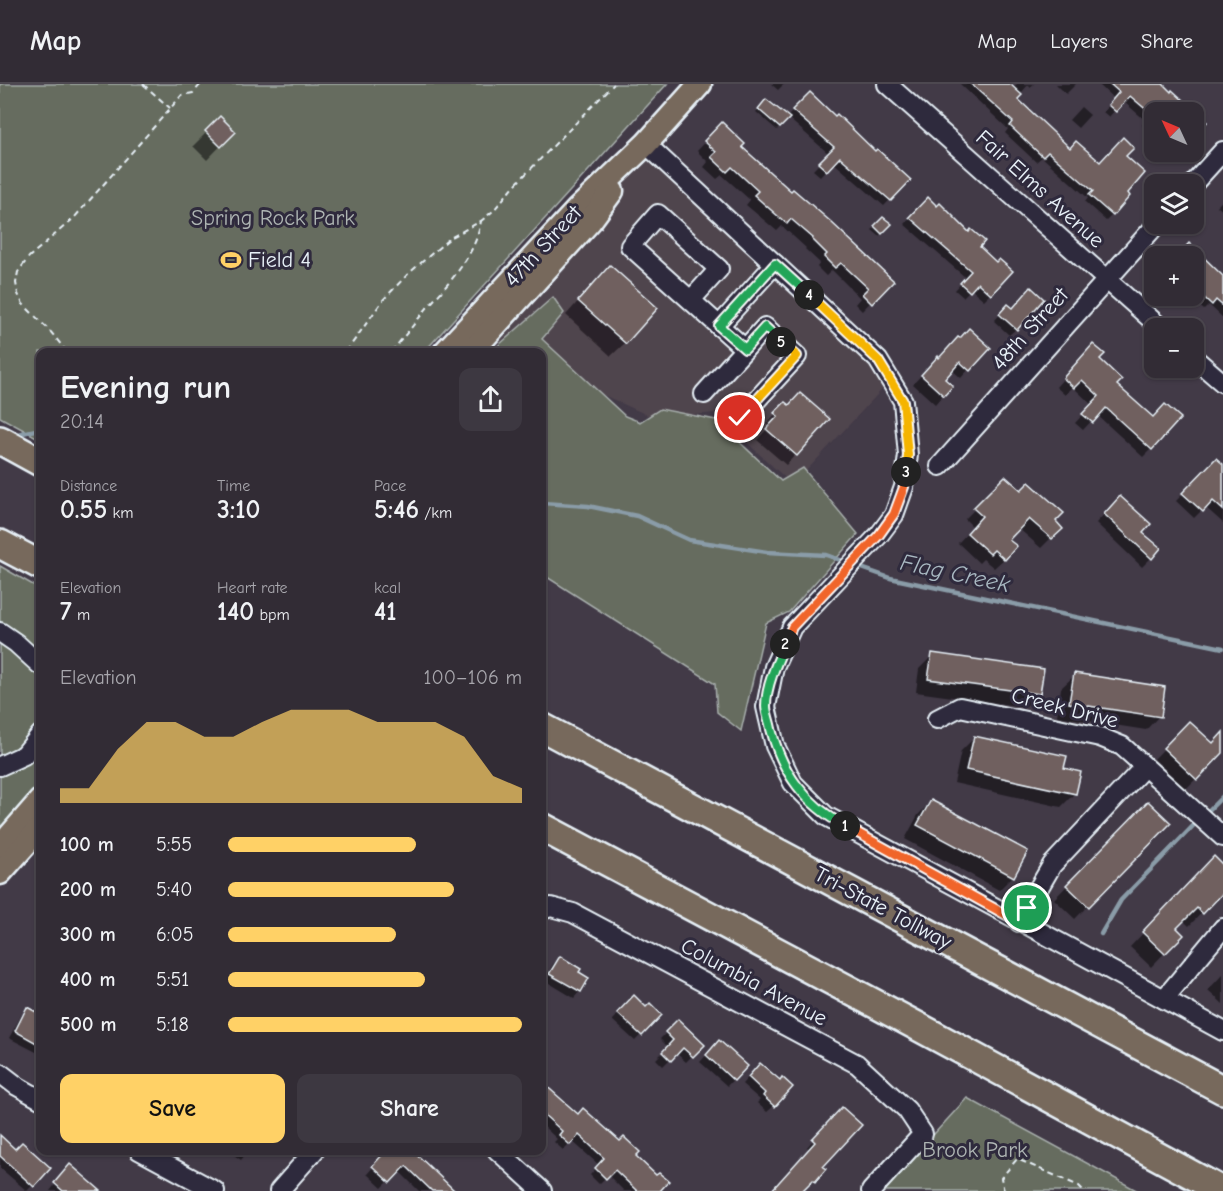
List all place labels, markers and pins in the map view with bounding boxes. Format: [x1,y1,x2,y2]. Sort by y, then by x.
place label: Field 4 [248,247,311,273]
sports icon: Field 4 [219,248,243,272]
pin: 4 [794,280,824,310]
pin: 5 [766,327,796,357]
pin [714,392,765,443]
pin: 3 [891,457,921,487]
pin: 2 [770,629,800,659]
pin: 1 [830,811,860,841]
pin [1001,882,1052,933]

